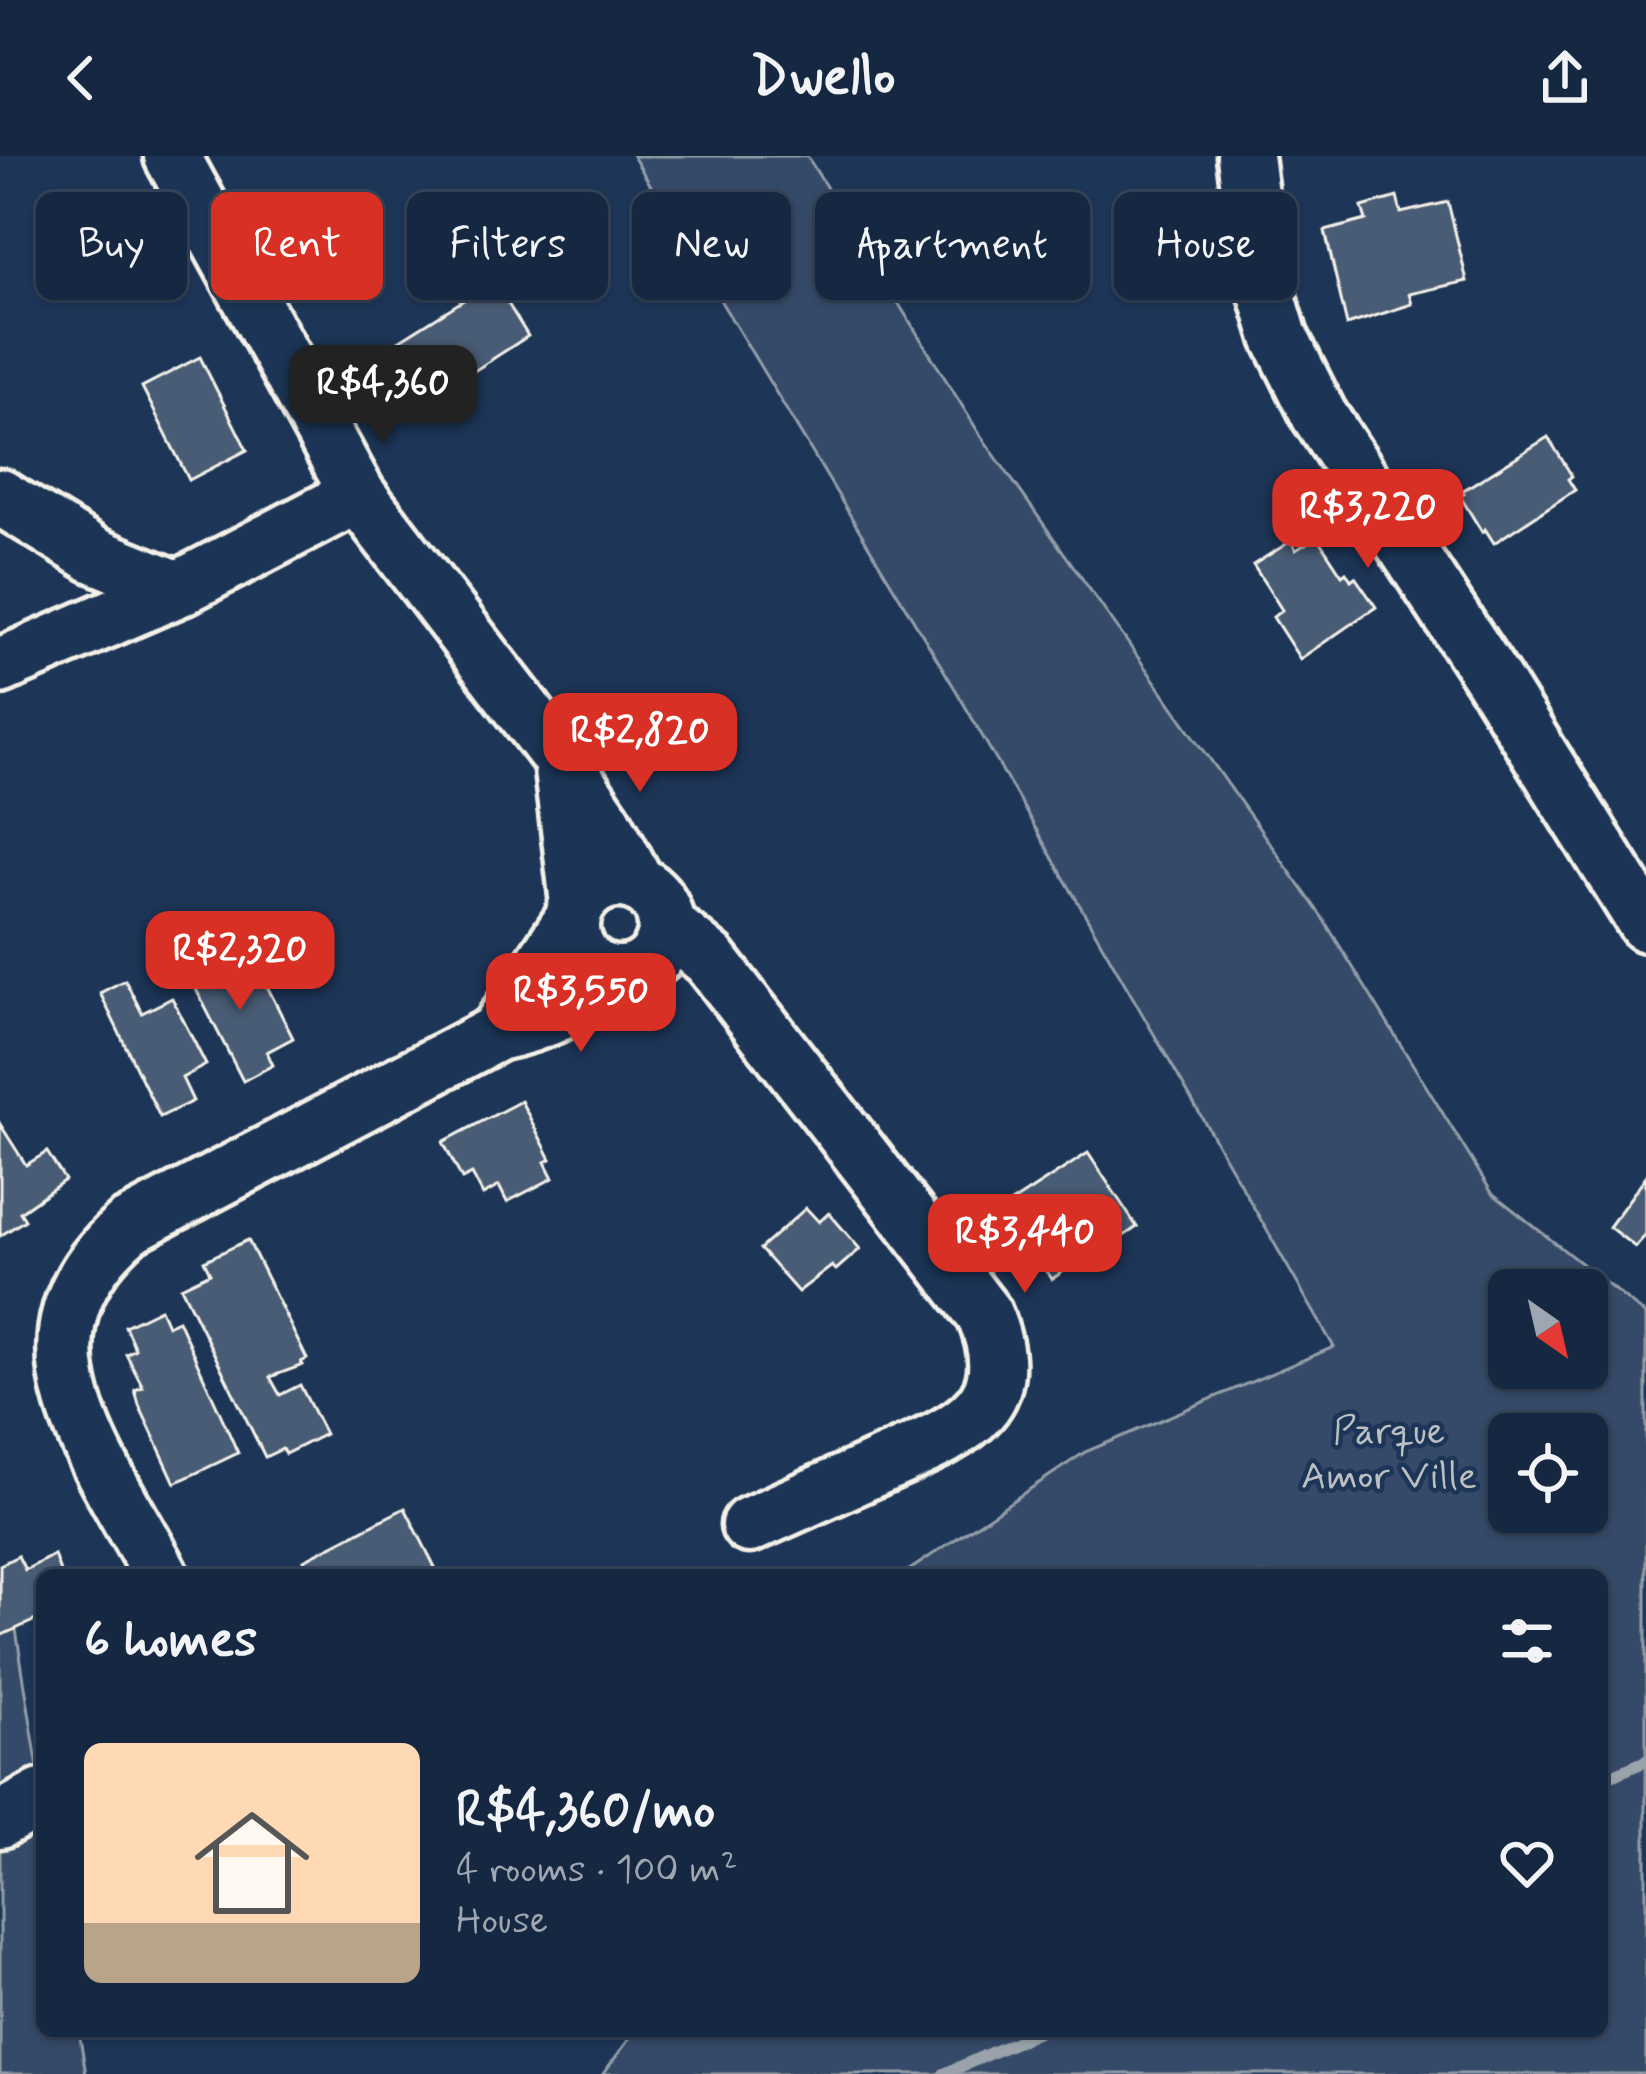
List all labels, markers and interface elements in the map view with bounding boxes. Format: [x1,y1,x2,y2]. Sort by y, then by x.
text: Dwello [750,43,896,114]
icon: back [48,45,114,111]
icon: share [1532,45,1598,111]
chip: Buy [36,192,187,300]
chip: Rent [211,192,383,300]
chip: Filters [407,192,608,300]
chip: New [632,192,791,300]
chip: Apartment [815,192,1090,300]
chip: House [1114,192,1297,300]
pin: R$4,360 [272,345,494,447]
text: R$4,360 [316,358,450,409]
pin: R$3,220 [1257,469,1479,571]
text: R$3,220 [1299,482,1437,533]
pin: R$2,820 [529,693,751,795]
text: R$2,820 [570,706,710,757]
pin: R$2,320 [129,911,351,1013]
text: R$2,320 [173,924,307,975]
pin: R$3,550 [470,953,692,1055]
text: R$3,550 [513,966,649,1017]
pin: R$3,440 [914,1194,1136,1296]
text: R$3,440 [955,1207,1095,1258]
north arrow [1488,1269,1608,1389]
map controls [1488,1269,1608,1533]
park label: Parque Amor Ville [1301,1407,1477,1503]
button: locate [1488,1413,1608,1533]
text: 6 homes [84,1608,257,1674]
icon: filters [1494,1608,1560,1674]
text: R$4,360/mo [456,1779,715,1845]
icon: home [180,1791,324,1935]
icon: heart [1494,1830,1560,1896]
text: 4 rooms · 100 m² [456,1845,738,1896]
text: House [456,1896,548,1947]

